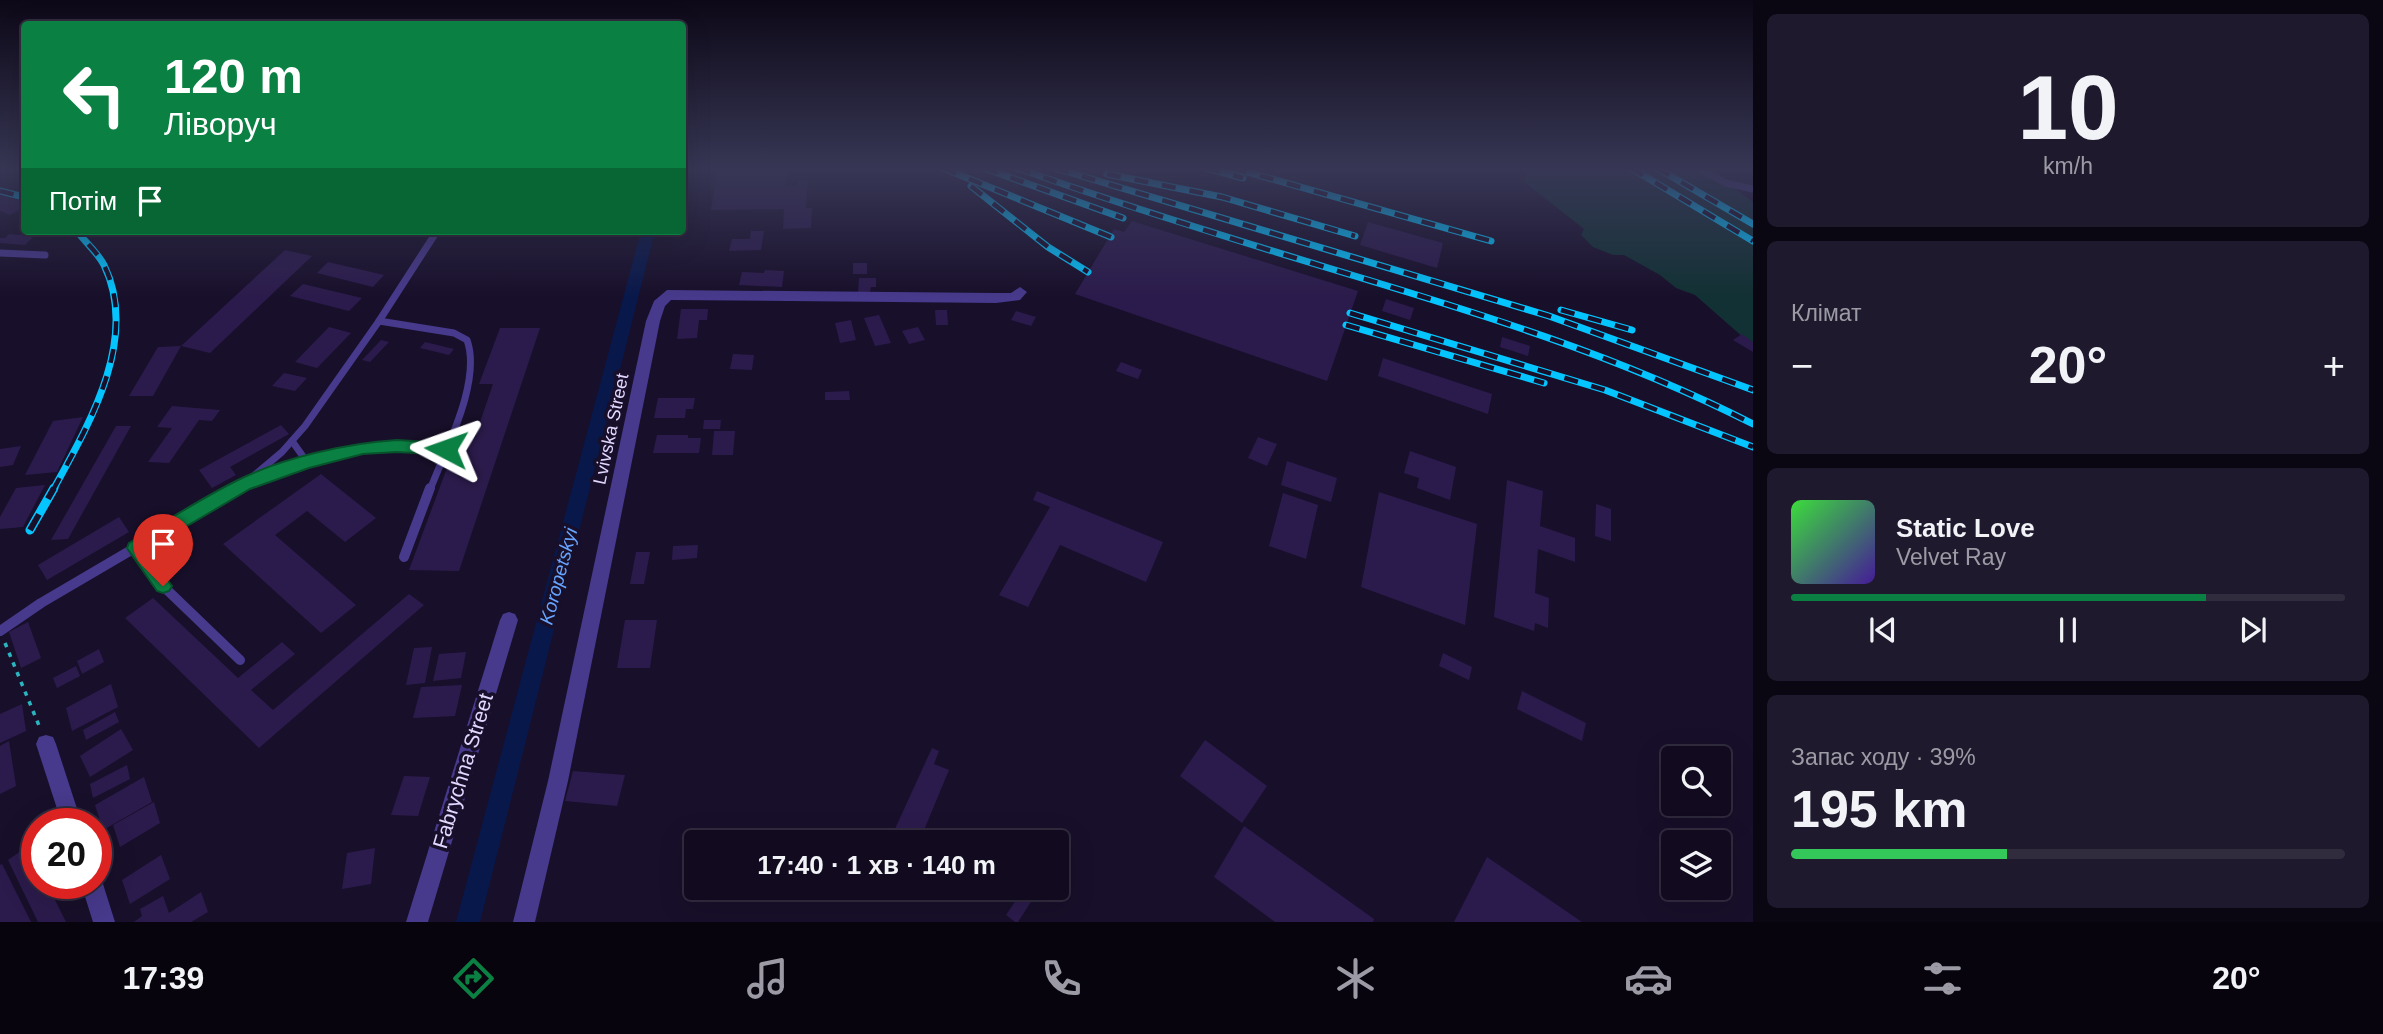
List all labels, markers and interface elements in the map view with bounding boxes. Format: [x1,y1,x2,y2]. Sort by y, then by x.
icon: left [49,49,140,140]
text: 120 m [164,49,303,103]
text: 10 [2017,57,2119,158]
text: Ліворуч [164,106,277,142]
text: km/h [2043,153,2093,179]
icon: arrive [131,182,169,220]
text: Потім [49,186,117,216]
text: Клімат [1791,300,1862,326]
text: 20° [2029,336,2107,394]
text: − [1791,345,1813,387]
text: + [2323,345,2345,387]
street label: Lvivska Street [589,372,633,486]
position arrow [409,412,483,486]
text: Static Love [1896,513,2035,543]
pin [133,514,193,586]
icon: arrive [144,525,182,563]
water label: Koropetskyi [535,525,582,627]
text: Velvet Ray [1896,544,2006,570]
icon: previous [1864,611,1902,649]
icon: pause [2049,611,2087,649]
icon: next [2234,611,2272,649]
street label: Fabrychna Street [428,690,497,851]
text: Запас ходу · 39% [1791,744,1976,770]
map controls [1661,746,1731,900]
button: search [1661,746,1731,816]
text: 195 km [1791,780,1967,838]
speed limit sign: 20 [21,808,112,899]
button: layers [1661,830,1731,900]
text: 17:40 · 1 хв · 140 m [757,850,996,880]
icon: directions [449,954,498,1003]
icon: music [743,954,792,1003]
icon: phone [1037,954,1086,1003]
icon: climate [1331,954,1380,1003]
icon: car [1624,954,1673,1003]
icon: filters [1918,954,1967,1003]
text: 17:39 [122,960,204,996]
text: 20° [2212,960,2261,996]

